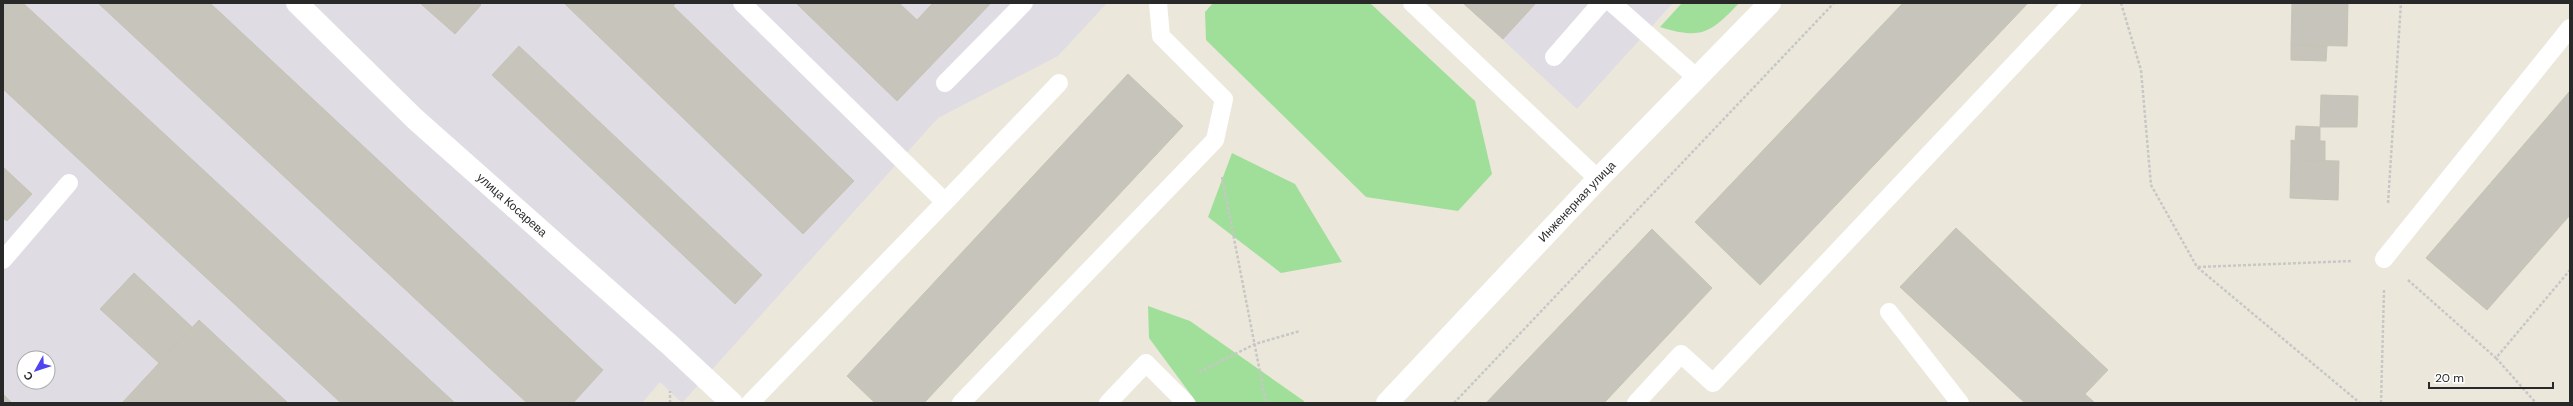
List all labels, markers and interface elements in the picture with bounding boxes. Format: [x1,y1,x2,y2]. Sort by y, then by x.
street label: Инженерная улица [1535,157,1620,245]
street label: улица Косарева [473,169,551,241]
north arrow [16,350,56,390]
scale bar [2429,364,2553,390]
text: С [20,369,36,384]
text: 20 m [2435,370,2464,386]

